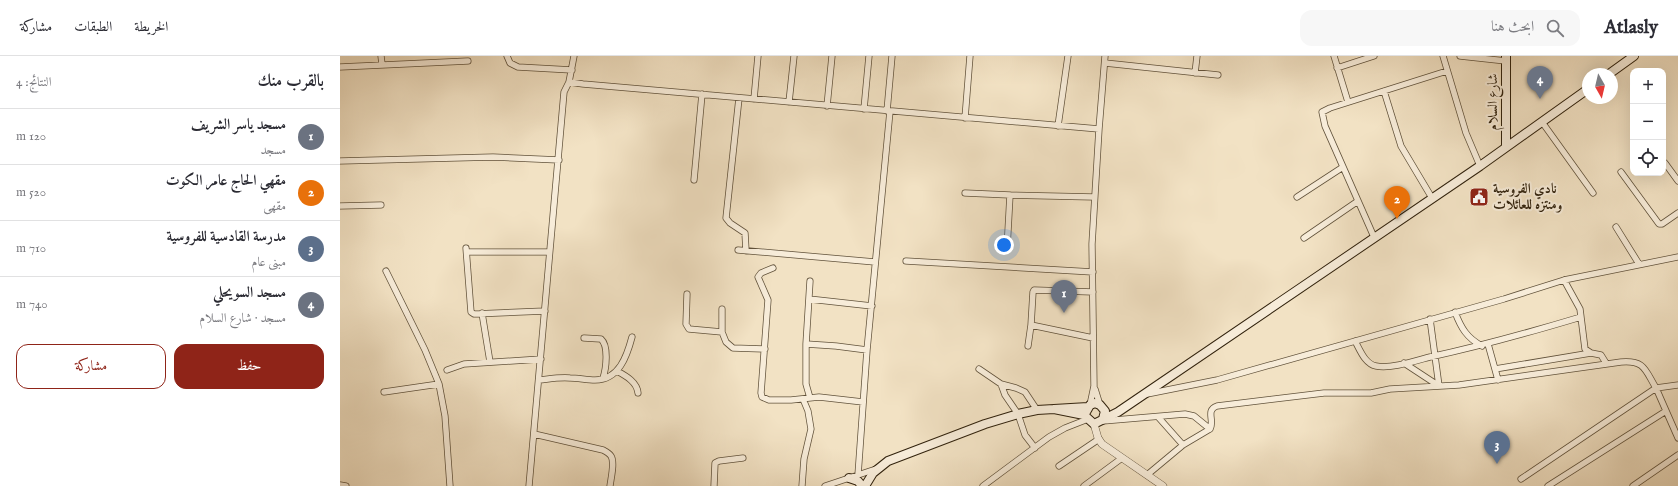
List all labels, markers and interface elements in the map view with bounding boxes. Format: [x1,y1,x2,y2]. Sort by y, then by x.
search box [1300,10,1580,46]
text: Atlasly [1604,16,1658,40]
text: ابحث هنا [1491,17,1534,36]
icon: search [1544,17,1566,39]
text: مشاركة [20,18,52,36]
text: الطبقات [74,18,112,36]
text: الخريطة [134,18,168,36]
pin: 4 [1527,66,1553,99]
north arrow [1582,68,1618,104]
map controls [1630,68,1666,176]
button: + [1630,68,1666,104]
text: بالقرب منك [257,71,324,92]
text: النتائج: 4 [16,74,51,91]
street label: شارع السلام [1484,74,1505,130]
button: − [1630,104,1666,140]
text: مسجد ياسر الشريف [191,115,286,134]
text: 120 m [16,128,46,145]
text: 1 [309,128,313,145]
button: locate [1630,140,1666,176]
text: مسجد [260,142,286,159]
text: مقهي الحاج عامر الكوت [166,171,286,190]
place label: نادي الفروسية ومنتزه للعائلات [1493,180,1562,214]
text: 520 m [16,184,46,201]
text: 2 [308,184,314,201]
pin: 2 [1384,186,1410,219]
public building icon: نادي الفروسية ومنتزه للعائلات [1468,186,1490,208]
text: مقهى [263,198,286,215]
text: مدرسة القادسية للفروسية [166,227,286,246]
your location [994,235,1014,255]
text: 710 m [16,240,46,257]
text: 3 [309,240,313,257]
text: مبنى عام [252,254,286,271]
pin: 1 [1051,280,1077,313]
text: مسجد السويحلي [213,283,286,302]
text: 740 m [16,296,48,313]
text: 4 [308,296,314,313]
text: مسجد · شارع السلام [199,310,286,327]
button: مشاركة [16,344,166,389]
button: حفظ [174,344,324,389]
pin: 3 [1484,431,1510,464]

